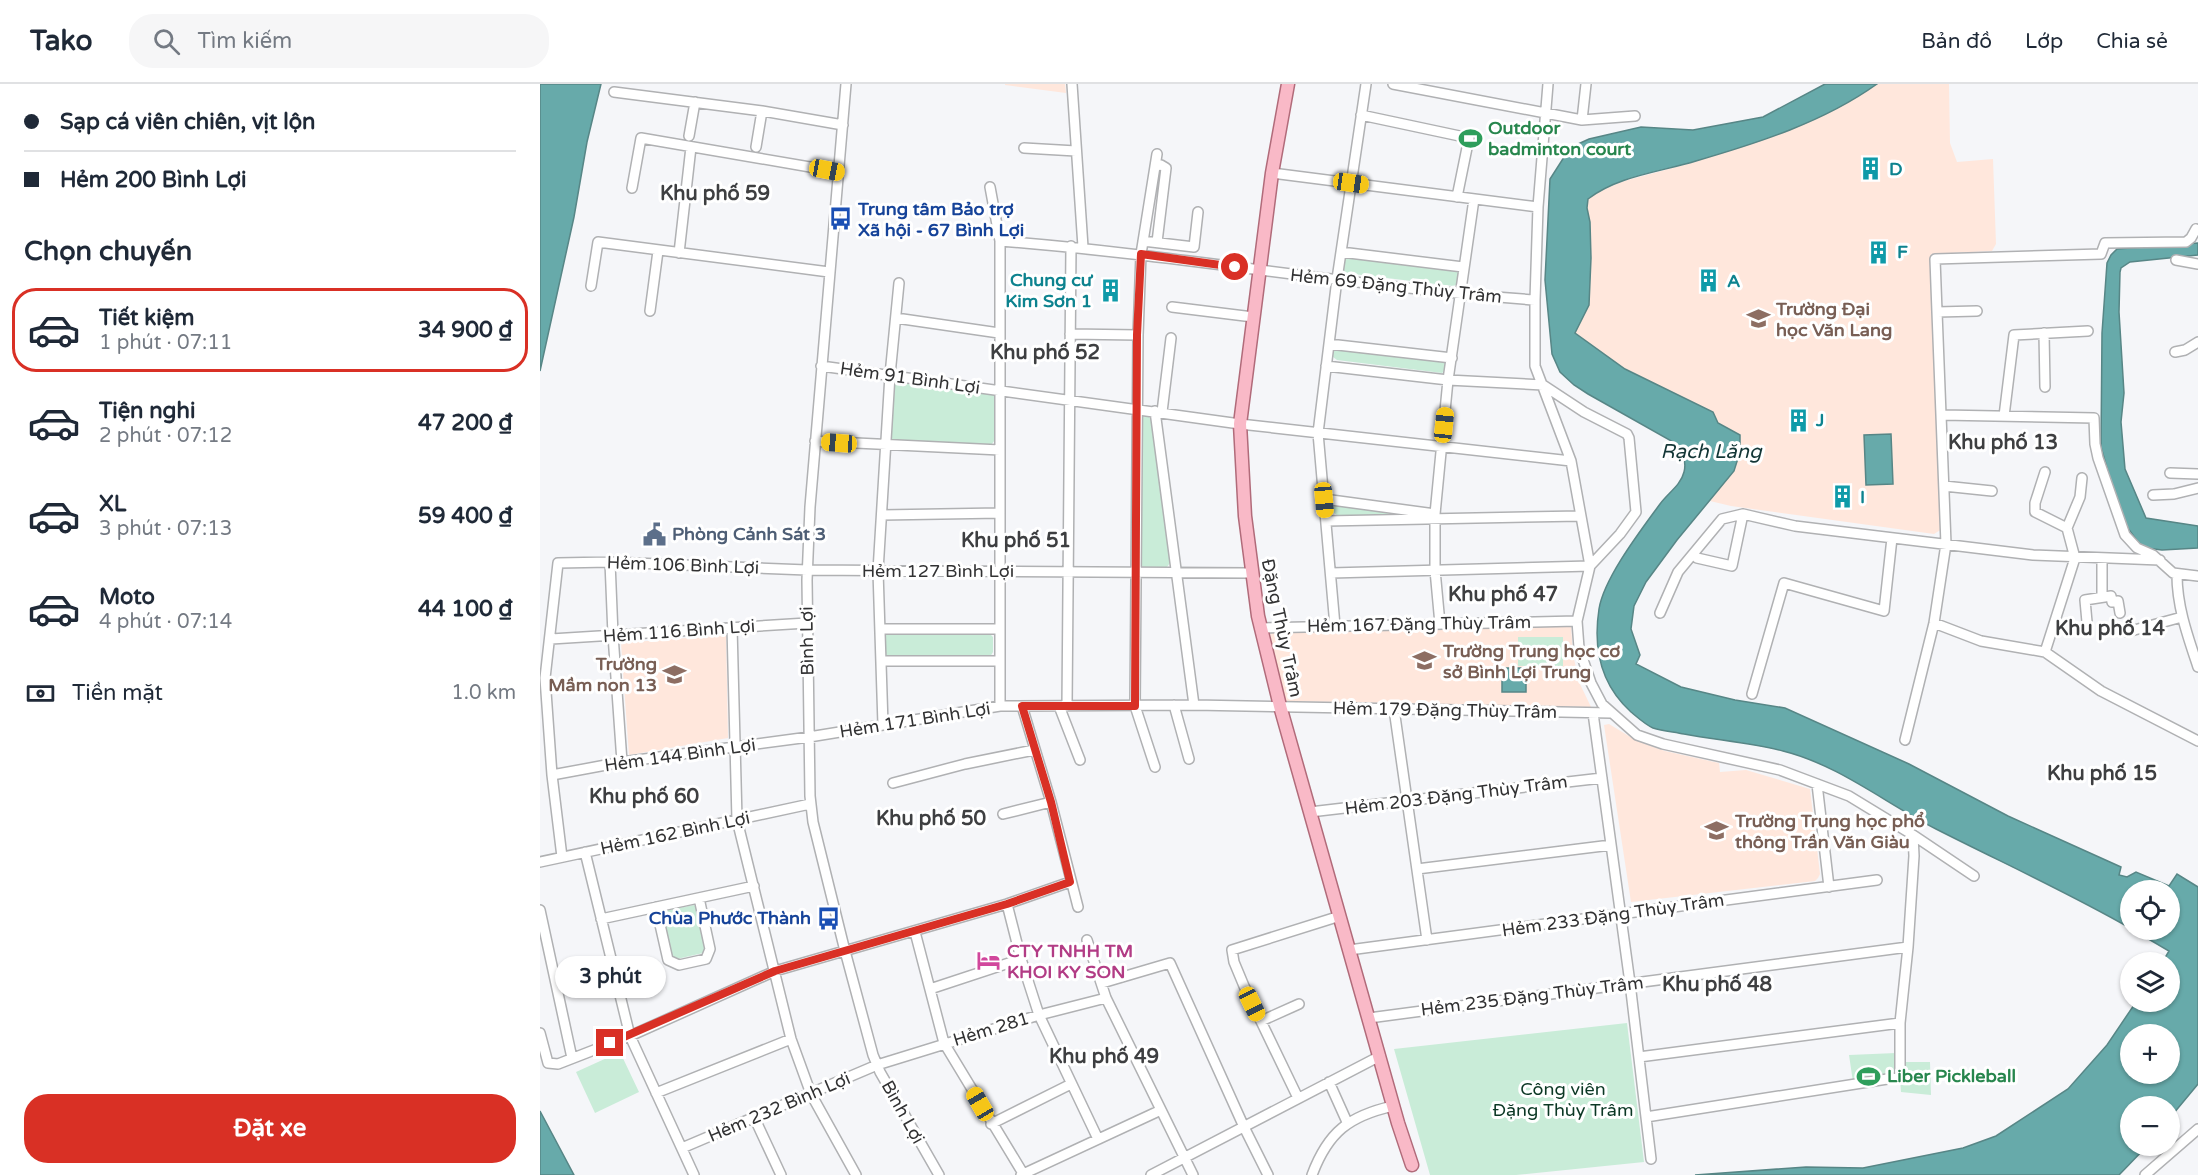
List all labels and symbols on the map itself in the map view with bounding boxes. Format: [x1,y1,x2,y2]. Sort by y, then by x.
place label: Outdoor badminton court [1488,117,1631,160]
sports icon: Outdoor badminton court [1457,125,1483,151]
building icon: D [1858,156,1884,182]
car [808,158,846,182]
place label: D [1889,158,1903,180]
car [1332,172,1370,194]
district label: Khu phố 59 [660,182,770,206]
place label: Trung tâm Bảo trợ Xã hội - 67 Bình Lợi [857,198,1024,241]
bus stop icon: Trung tâm Bảo trợ Xã hội - 67 Bình Lợi [827,206,853,232]
building icon: F [1866,239,1892,265]
place label: F [1897,241,1908,263]
route start [1221,253,1248,280]
street label: Hẻm 69 Đặng Thùy Trâm [1289,264,1503,308]
building icon: A [1696,268,1722,294]
place label: Chung cư Kim Sơn 1 [1005,269,1094,312]
place label: A [1727,270,1740,292]
building icon: Chung cư Kim Sơn 1 [1097,277,1123,303]
place label: Trường Đại học Văn Lang [1775,298,1892,341]
school or university icon: Trường Đại học Văn Lang [1745,306,1771,332]
district label: Khu phố 52 [990,341,1100,365]
street label: Hẻm 91 Bình Lợi [839,357,981,399]
car [1433,406,1455,444]
building icon: J [1785,407,1811,433]
place label: J [1815,409,1824,431]
district label: Khu phố 13 [1948,431,2058,455]
car [820,433,858,453]
water label: Rạch Lăng [1660,440,1763,464]
car [1313,481,1335,519]
building icon: I [1829,484,1855,510]
place label: I [1860,486,1865,508]
public building icon: Phòng Cảnh Sát 3 [641,521,667,547]
place label: Phòng Cảnh Sát 3 [672,523,826,545]
district label: Khu phố 51 [961,529,1071,553]
street label: Hẻm 106 Bình Lợi [606,551,760,579]
street label: Đặng Thùy Trâm [1257,557,1307,699]
street label: Hẻm 127 Bình Lợi [862,560,1014,582]
district label: Khu phố 47 [1448,583,1558,607]
street label: Bình Lợi [795,606,819,676]
street label: Hẻm 167 Đặng Thùy Trâm [1307,611,1531,637]
street label: Hẻm 116 Bình Lợi [602,615,756,647]
district label: Khu phố 14 [2055,617,2166,641]
place label: Trường Trung học cơ sở Bình Lợi Trung [1442,640,1620,683]
school or university icon: Trường Trung học cơ sở Bình Lợi Trung [1412,648,1438,674]
place label: Trường Mầm non 13 [548,653,657,696]
school or university icon: Trường Mầm non 13 [662,661,688,687]
street label: Hẻm 171 Bình Lợi [838,697,992,743]
street label: Hẻm 179 Đặng Thùy Trâm [1333,697,1557,723]
street label: Hẻm 144 Bình Lợi [603,733,757,777]
district label: Khu phố 15 [2047,762,2157,786]
street label: Hẻm 203 Đặng Thùy Trâm [1343,770,1569,820]
district label: Khu phố 60 [589,785,700,809]
street label: Hẻm 162 Bình Lợi [598,806,752,860]
district label: Khu phố 50 [876,807,987,831]
place label: Trường Trung học phổ thông Trần Văn Giàu [1734,810,1925,853]
school or university icon: Trường Trung học phổ thông Trần Văn Giàu [1704,818,1730,844]
street label: Hẻm 233 Đặng Thùy Trâm [1500,888,1726,942]
bus stop icon: Chùa Phước Thành [816,905,842,931]
place label: Chùa Phước Thành [649,907,811,929]
place label: CTY TNHH TM KHOI KY SON [1007,940,1133,983]
hotel icon: CTY TNHH TM KHOI KY SON [976,948,1002,974]
callout: 3 phút [554,956,665,998]
street label: Hẻm 235 Đặng Thùy Trâm [1419,971,1645,1021]
district label: Khu phố 48 [1662,973,1772,997]
car [1236,984,1268,1024]
street label: Hẻm 281 [950,1007,1032,1051]
route end [596,1029,623,1056]
district label: Khu phố 49 [1049,1045,1159,1069]
sports icon: Liber Pickleball [1856,1063,1882,1089]
place label: Liber Pickleball [1887,1065,2016,1087]
street label: Hẻm 232 Bình Lợi [704,1067,854,1147]
street label: Bình Lợi [877,1076,929,1148]
park label: Công viên Đặng Thùy Trâm [1492,1078,1634,1121]
car [963,1084,997,1124]

